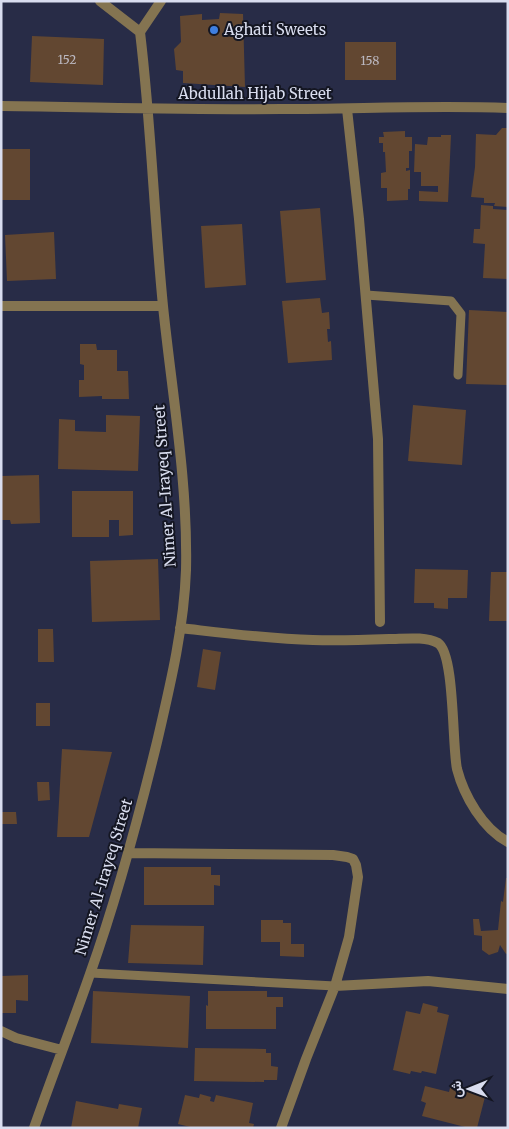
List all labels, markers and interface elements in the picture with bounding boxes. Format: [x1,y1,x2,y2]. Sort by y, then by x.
place label: Aghati Sweets [223,20,326,39]
marker: Aghati Sweets [208,24,220,36]
house number: 152 [58,52,76,67]
house number: 158 [361,53,379,68]
street label: Abdullah Hijab Street [177,84,332,103]
street label: Nimer Al-Irayeq Street [149,404,180,568]
street label: Nimer Al-Irayeq Street [71,796,136,957]
north arrow [444,1064,494,1114]
text: ش [447,1080,465,1098]

